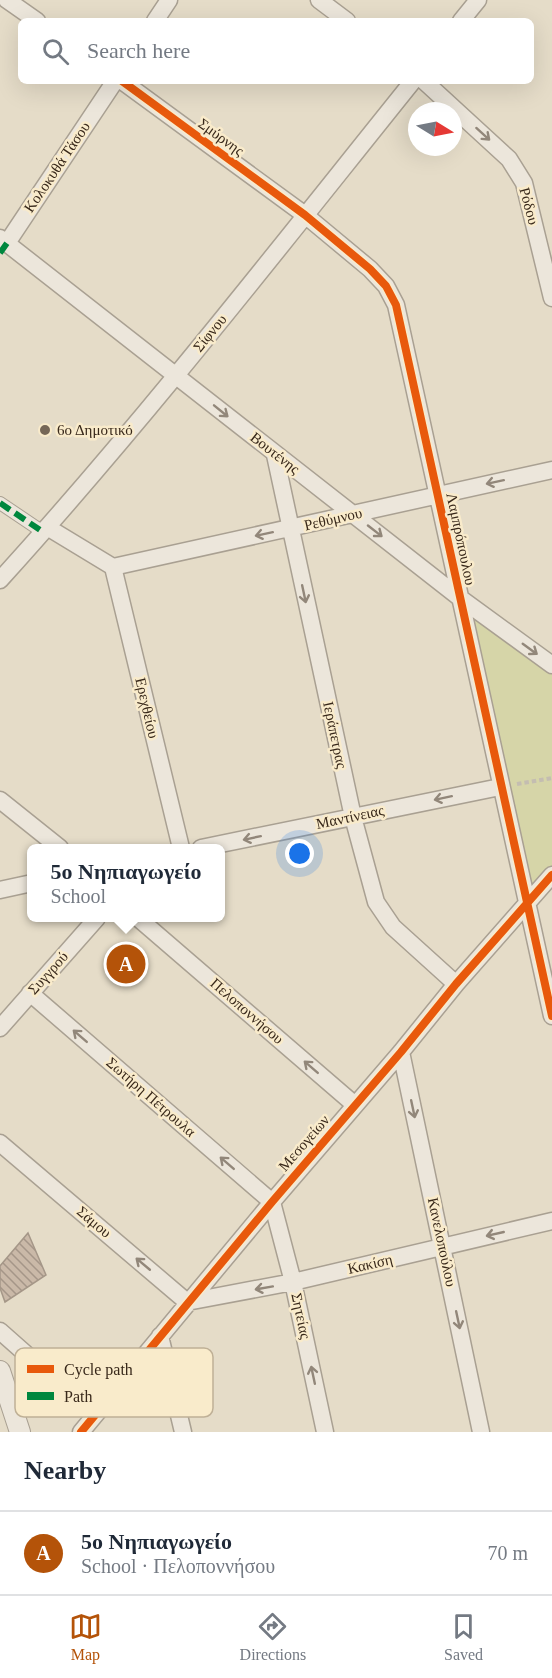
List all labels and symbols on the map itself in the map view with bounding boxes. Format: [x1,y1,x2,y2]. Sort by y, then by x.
north arrow [408,102,462,156]
street label: Σμύρνης [195,115,247,159]
street label: Κολοκυθά Τάσου [21,119,93,215]
one-way arrow [475,127,490,141]
street label: Ρόδου [516,186,542,226]
street label: Σίφνου [190,311,230,355]
one-way arrow [213,404,229,417]
place label: 6ο Δημοτικό [57,422,133,438]
marker: 6ο Δημοτικό [38,423,52,437]
street label: Βουτένης [247,429,303,477]
one-way arrow [486,477,505,489]
street label: Λαμπρόπουλου [443,491,479,587]
street label: Ρεθύμνου [302,505,364,533]
one-way arrow [367,525,383,538]
one-way arrow [254,529,273,541]
one-way arrow [299,584,310,603]
one-way arrow [522,643,538,655]
street label: Ερεχθείου [132,676,162,740]
street label: Ιεράπετρας [320,700,350,770]
one-way arrow [434,793,453,804]
street label: Μαντίνειας [315,802,385,832]
one-way arrow [243,833,262,844]
your location [285,839,314,868]
pin: A [106,942,146,986]
street label: Συγγρού [25,948,71,998]
street label: Πελοποννήσου [207,975,287,1047]
one-way arrow [73,1029,88,1043]
street label: Σωτήρη Πέτρουλα [103,1054,199,1140]
one-way arrow [303,1060,319,1073]
one-way arrow [408,1099,419,1118]
street label: Μεσογείων [275,1112,333,1174]
one-way arrow [219,1157,235,1170]
street label: Κανελοπούλου [425,1196,459,1288]
street label: Σάμου [74,1203,114,1241]
one-way arrow [486,1229,505,1241]
street label: Κακίση [346,1251,394,1277]
one-way arrow [136,1257,151,1271]
one-way arrow [255,1283,275,1294]
street label: Σητείας [288,1291,314,1341]
one-way arrow [453,1310,464,1329]
legend [15,1348,213,1417]
text: Cycle path [64,1361,133,1379]
one-way arrow [307,1366,318,1385]
text: Path [64,1388,92,1405]

